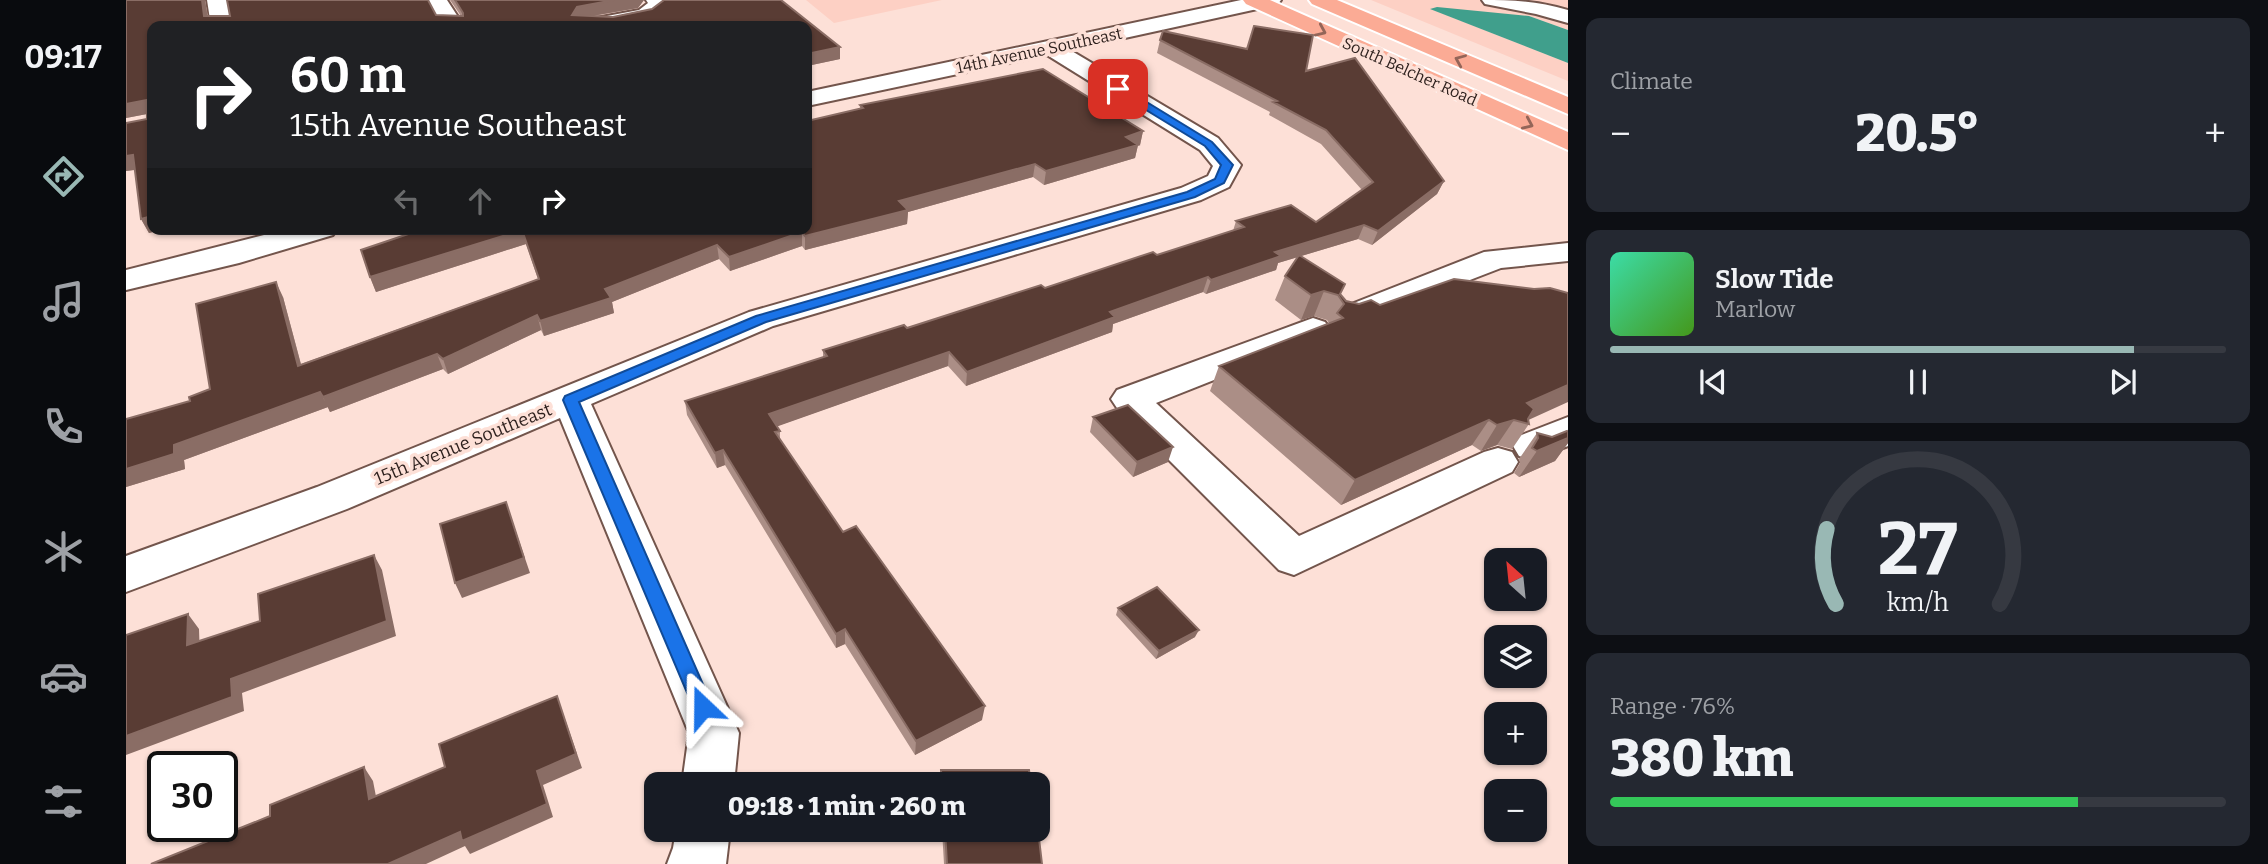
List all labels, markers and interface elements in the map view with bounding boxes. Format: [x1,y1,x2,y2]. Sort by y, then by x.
one-way arrow [1314,23,1326,37]
street label: 14th Avenue Southeast [954,24,1124,77]
street label: South Belcher Road [1340,33,1480,110]
text: 09:17 [24,38,102,76]
text: 60 m [290,46,406,105]
icon: right [175,49,266,140]
one-way arrow [1455,54,1467,68]
pin [1088,59,1148,119]
text: Climate [1610,67,1693,95]
icon: arrive [1099,70,1137,108]
text: 20.5° [1855,102,1980,165]
text: 15th Avenue Southeast [290,106,627,144]
text: − [1610,111,1631,157]
text: + [2204,111,2226,157]
one-way arrow [1521,116,1533,130]
icon: directions [39,152,88,201]
icon: left [388,182,426,220]
icon: ahead [461,182,499,220]
icon: right [534,182,572,220]
text: Slow Tide [1715,264,1834,295]
icon: music [39,277,88,326]
text: Marlow [1715,295,1795,323]
icon: previous [1694,363,1732,401]
icon: pause [1899,363,1937,401]
icon: next [2104,363,2142,401]
street label: 15th Avenue Southeast [371,398,555,490]
icon: phone [39,402,88,451]
text: 27 [1878,506,1958,593]
icon: climate [39,527,88,576]
north arrow [1484,548,1547,611]
map controls [1484,548,1547,842]
text: km/h [1887,588,1949,618]
button: layers [1484,625,1547,688]
icon: car [39,652,88,701]
position arrow [666,670,740,744]
text: Range · 76% [1610,692,1735,720]
button: + [1484,702,1547,765]
text: 380 km [1610,727,1794,790]
speed limit sign: 30 [147,751,238,842]
icon: filters [39,777,88,826]
button: − [1484,779,1547,842]
text: 09:18 · 1 min · 260 m [728,791,966,822]

